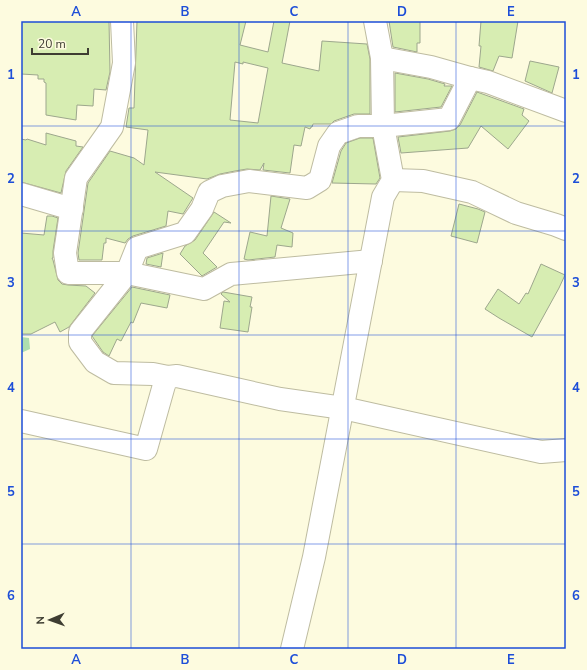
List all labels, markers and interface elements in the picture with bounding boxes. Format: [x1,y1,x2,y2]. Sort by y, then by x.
text: A [71,3,81,21]
text: B [181,3,190,21]
text: C [290,3,299,21]
text: D [397,3,407,21]
text: E [507,3,515,21]
scale bar [32,30,88,56]
text: 20 m [38,36,66,52]
text: 1 [7,66,15,84]
text: 1 [572,66,580,84]
text: 2 [7,170,15,188]
text: 2 [572,170,580,188]
text: 3 [7,274,15,292]
text: 3 [572,274,580,292]
text: 4 [7,379,15,397]
text: 4 [572,379,580,397]
text: 5 [7,483,15,501]
text: 5 [572,483,580,501]
text: 6 [7,587,15,605]
text: 6 [572,587,580,605]
north arrow [30,600,70,640]
text: N [33,616,48,625]
text: A [71,651,81,669]
text: B [181,651,190,669]
text: C [290,651,299,669]
text: D [397,651,407,669]
text: E [507,651,515,669]

